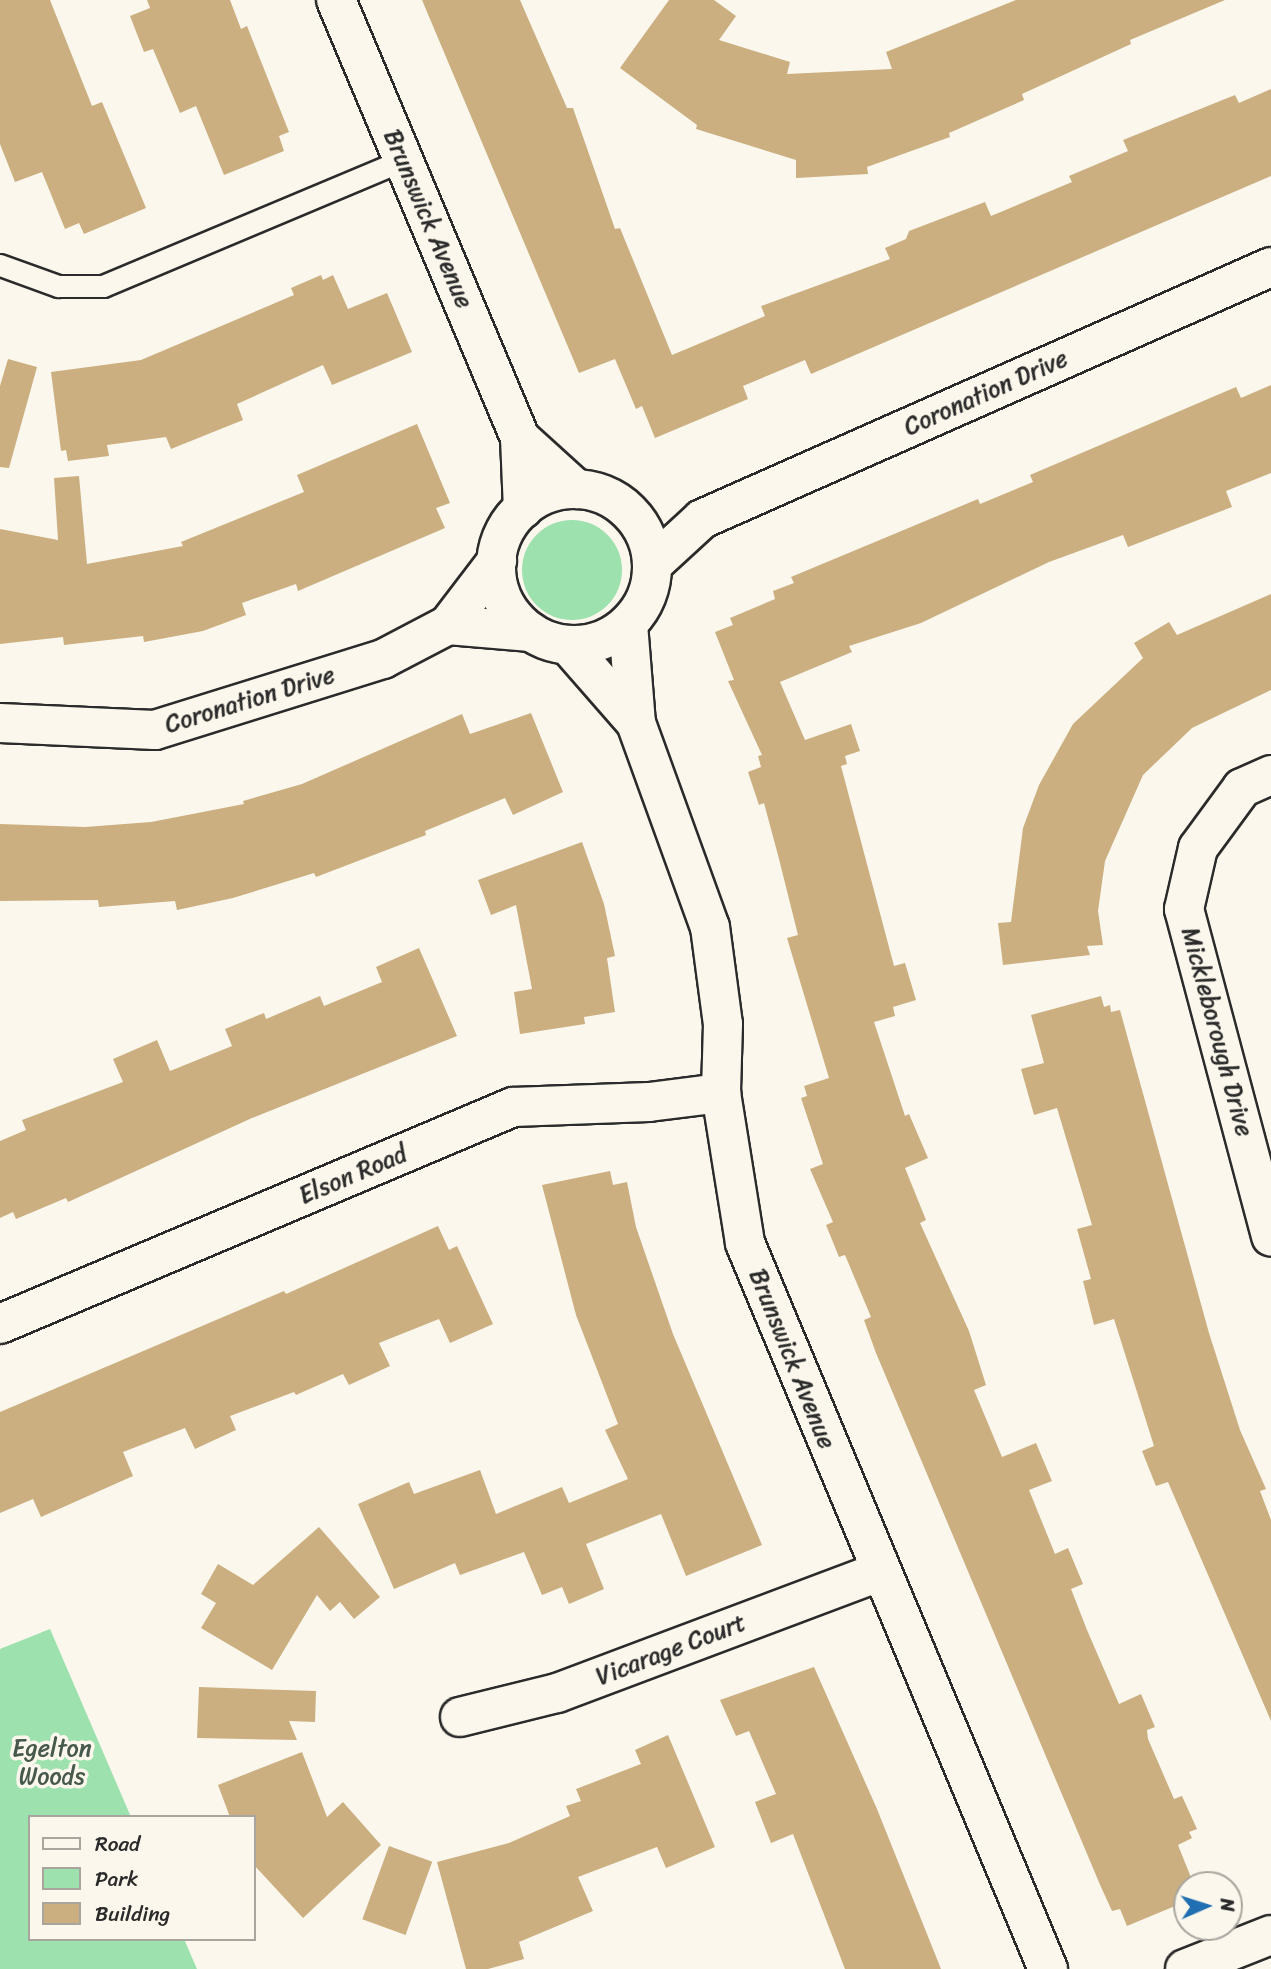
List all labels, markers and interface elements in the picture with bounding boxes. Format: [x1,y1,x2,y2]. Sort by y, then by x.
street label: Brunswick Avenue [377,125,479,313]
street label: Coronation Drive [900,344,1072,442]
street label: Coronation Drive [162,660,338,740]
street label: Mickleborough Drive [1175,924,1259,1140]
street label: Elson Road [295,1139,411,1211]
street label: Brunswick Avenue [743,1265,841,1453]
street label: Vicarage Court [592,1608,750,1692]
park label: Egelton Woods [12,1735,92,1791]
legend [28,1815,256,1941]
text: Road [95,1825,140,1863]
text: Park [95,1860,138,1898]
north arrow [1173,1871,1243,1941]
text: Building [95,1895,170,1933]
text: N [1211,1898,1244,1912]

